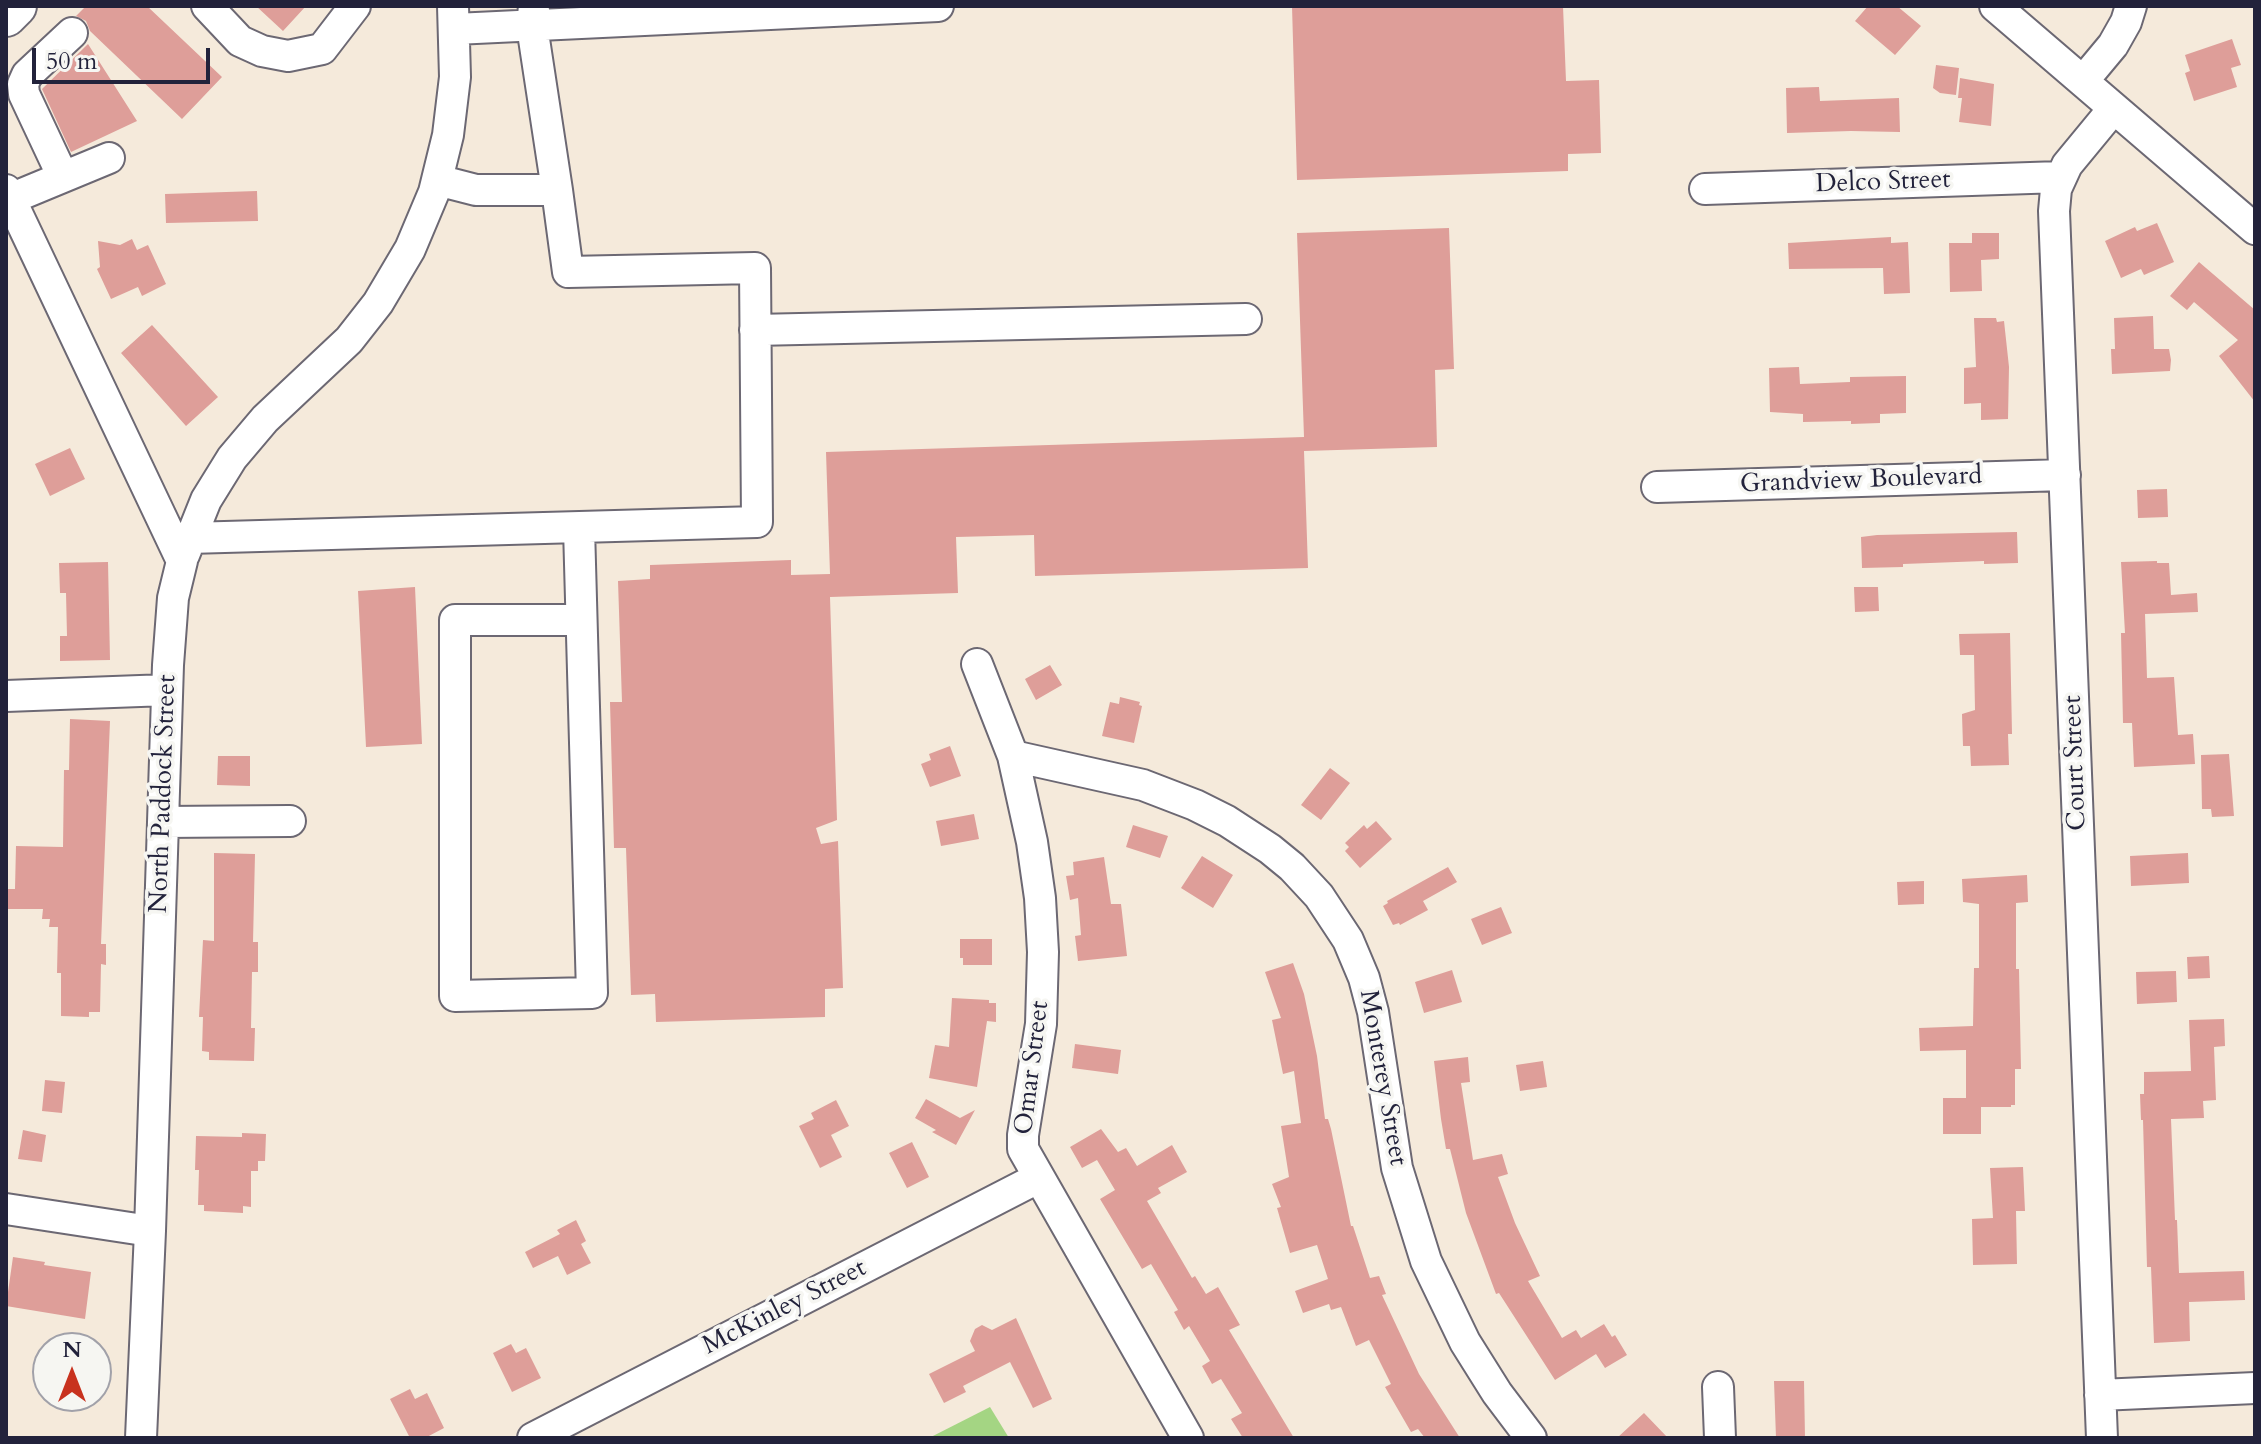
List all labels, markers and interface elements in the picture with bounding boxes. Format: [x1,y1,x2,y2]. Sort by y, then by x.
scale bar [36,32,214,82]
text: 50 m [46,45,97,78]
street label: Delco Street [1815,165,1951,201]
street label: Grandview Boulevard [1739,461,1983,501]
street label: North Paddock Street [144,674,184,914]
street label: Court Street [2058,695,2094,831]
street label: Monterey Street [1351,988,1413,1168]
street label: Omar Street [1009,999,1057,1137]
street label: McKinley Street [698,1253,872,1363]
north arrow [32,1332,112,1412]
text: N [62,1335,82,1365]

